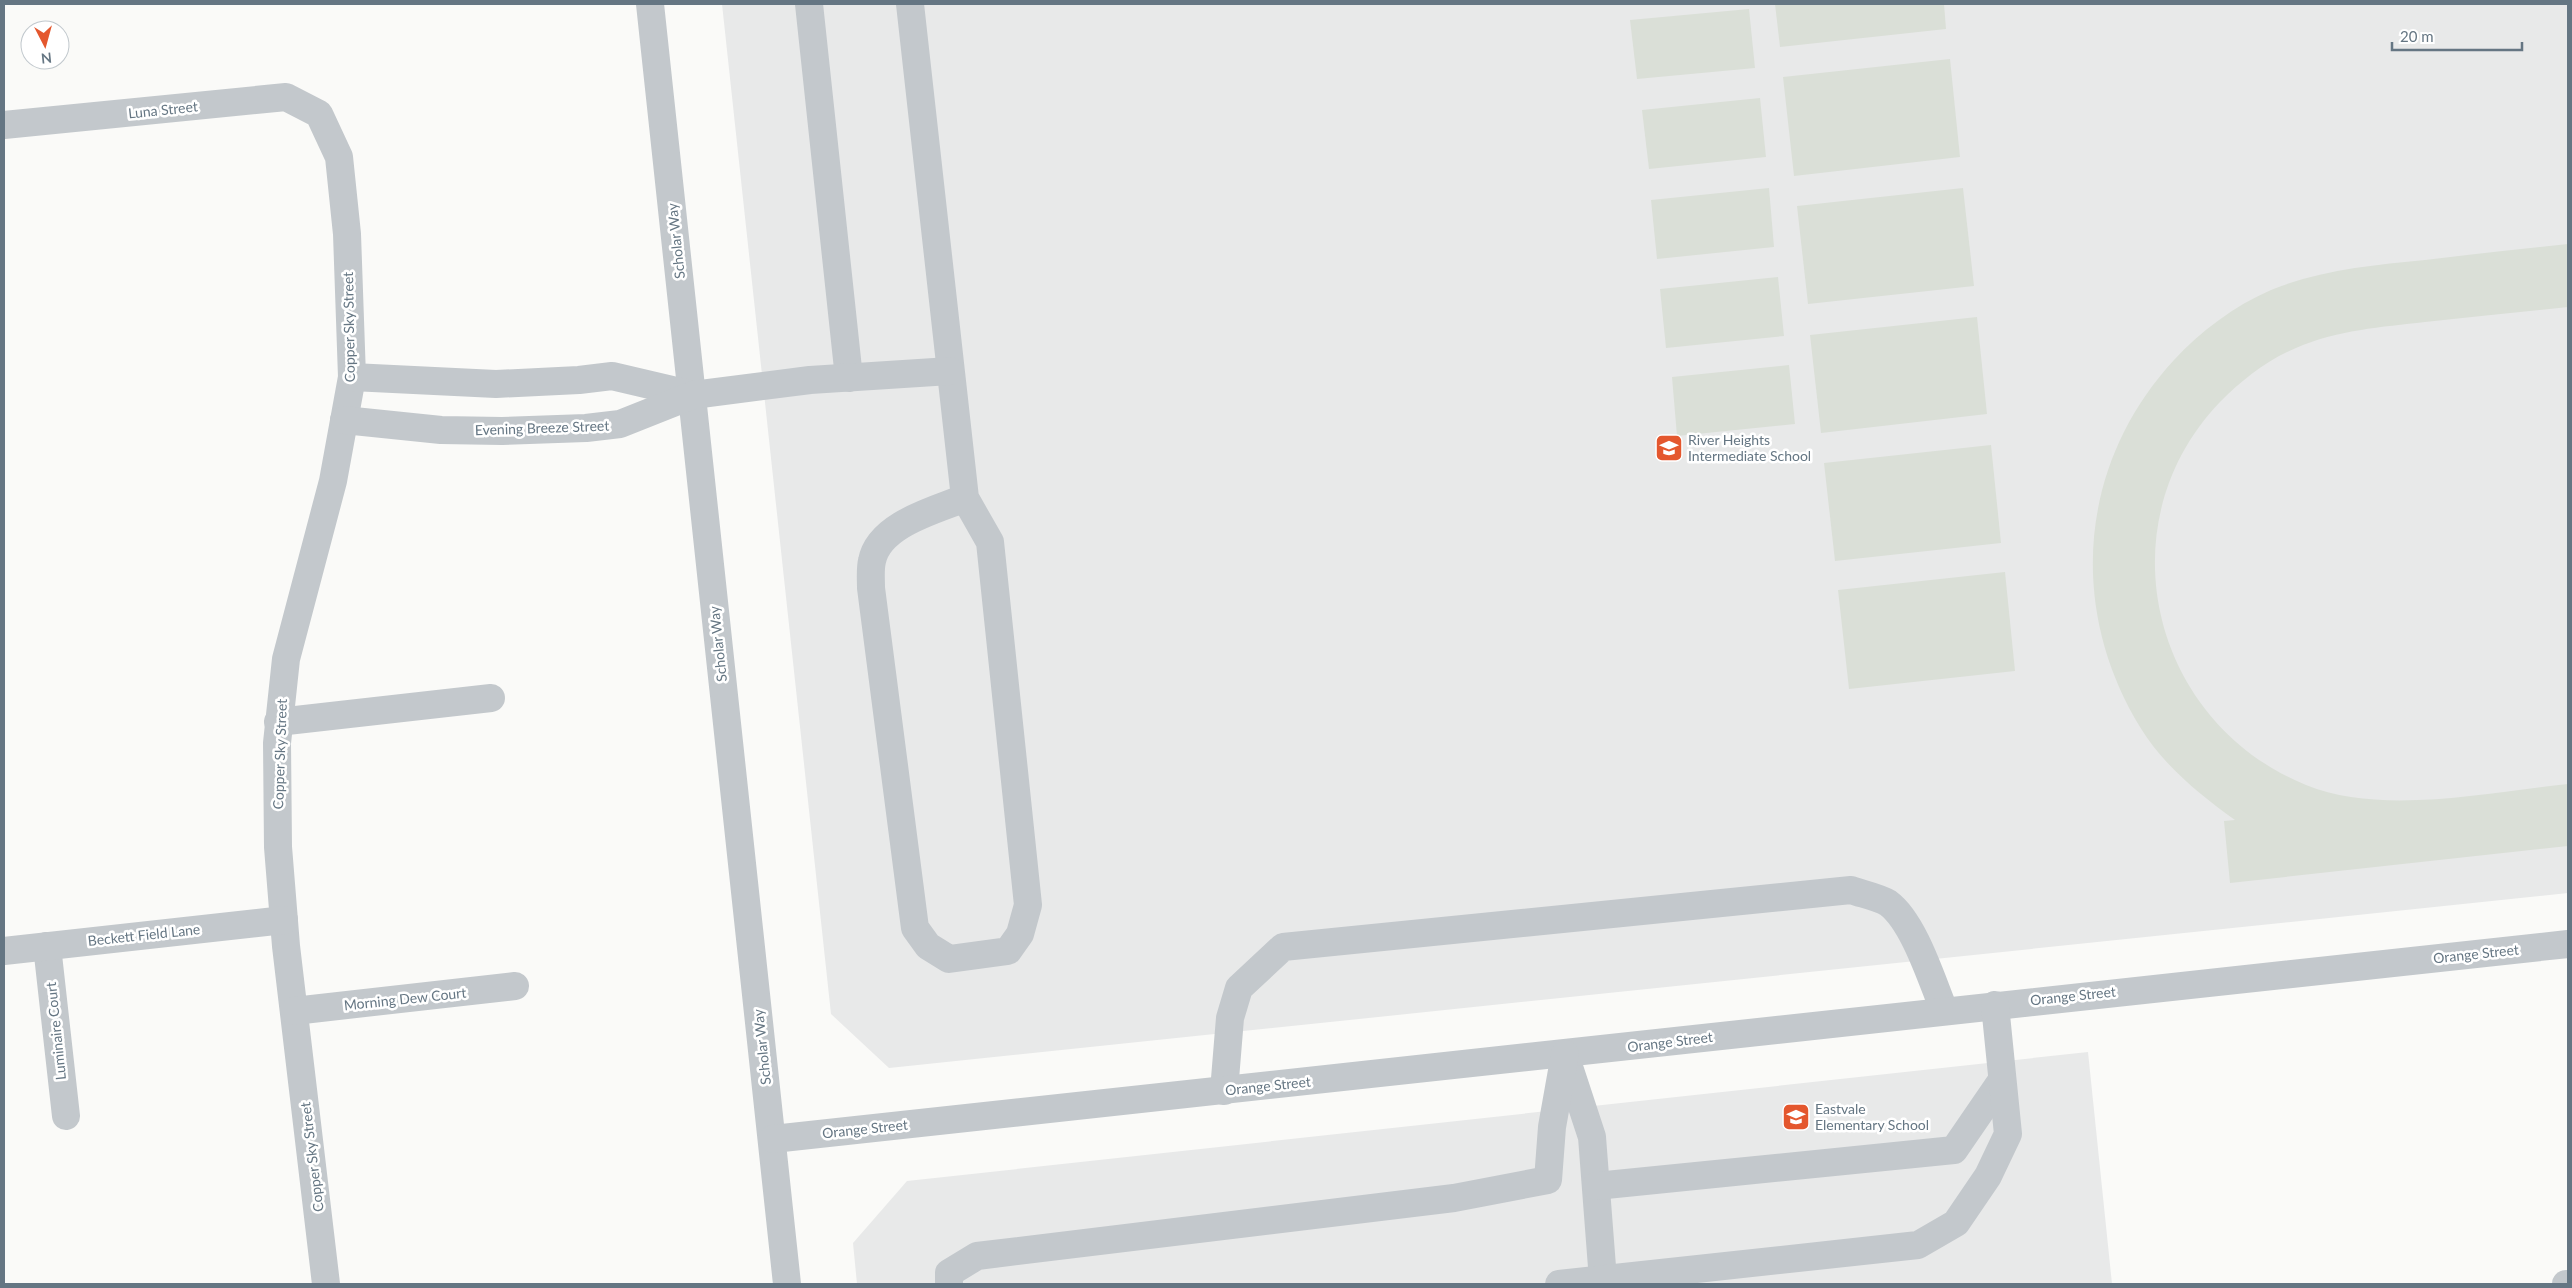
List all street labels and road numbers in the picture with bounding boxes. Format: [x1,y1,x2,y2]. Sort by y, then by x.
street label: Luna Street [127,97,199,122]
street label: Scholar Way [663,202,688,280]
street label: Copper Sky Street [339,272,358,382]
street label: Evening Breeze Street [474,417,610,438]
street label: Scholar Way [705,605,730,683]
street label: Copper Sky Street [269,698,290,810]
street label: Beckett Field Lane [87,920,201,949]
street label: Orange Street [2432,941,2520,966]
street label: Luminaire Court [42,981,69,1081]
street label: Orange Street [2029,983,2117,1008]
street label: Morning Dew Court [343,984,467,1013]
street label: Scholar Way [749,1008,774,1086]
street label: Orange Street [1626,1028,1714,1055]
street label: Orange Street [1224,1073,1312,1098]
street label: Copper Sky Street [296,1101,327,1213]
street label: Orange Street [821,1116,909,1141]

